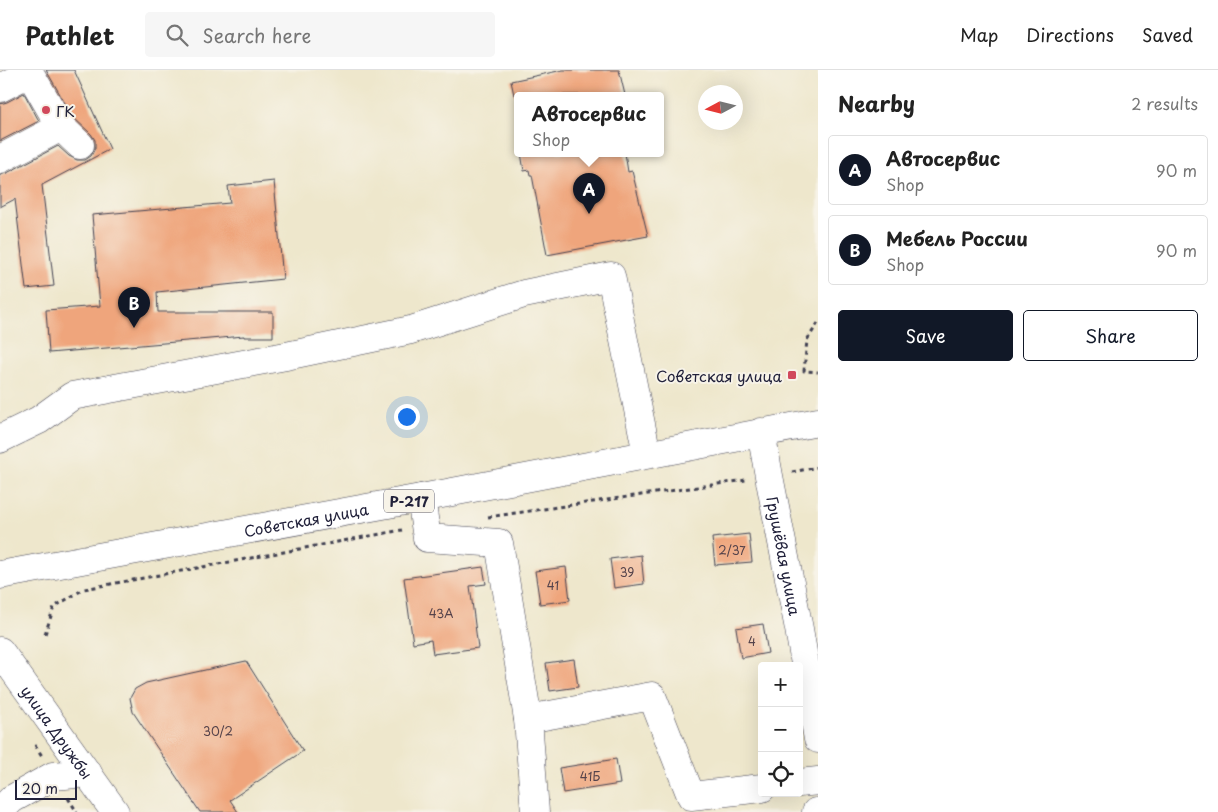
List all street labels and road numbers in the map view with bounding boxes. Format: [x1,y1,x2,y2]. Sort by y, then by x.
road number: Р-217 [384,490,434,512]
street label: Грушёвая улица [762,494,808,618]
street label: Советская улица [242,496,371,542]
street label: улица Дружбы [16,680,99,783]

